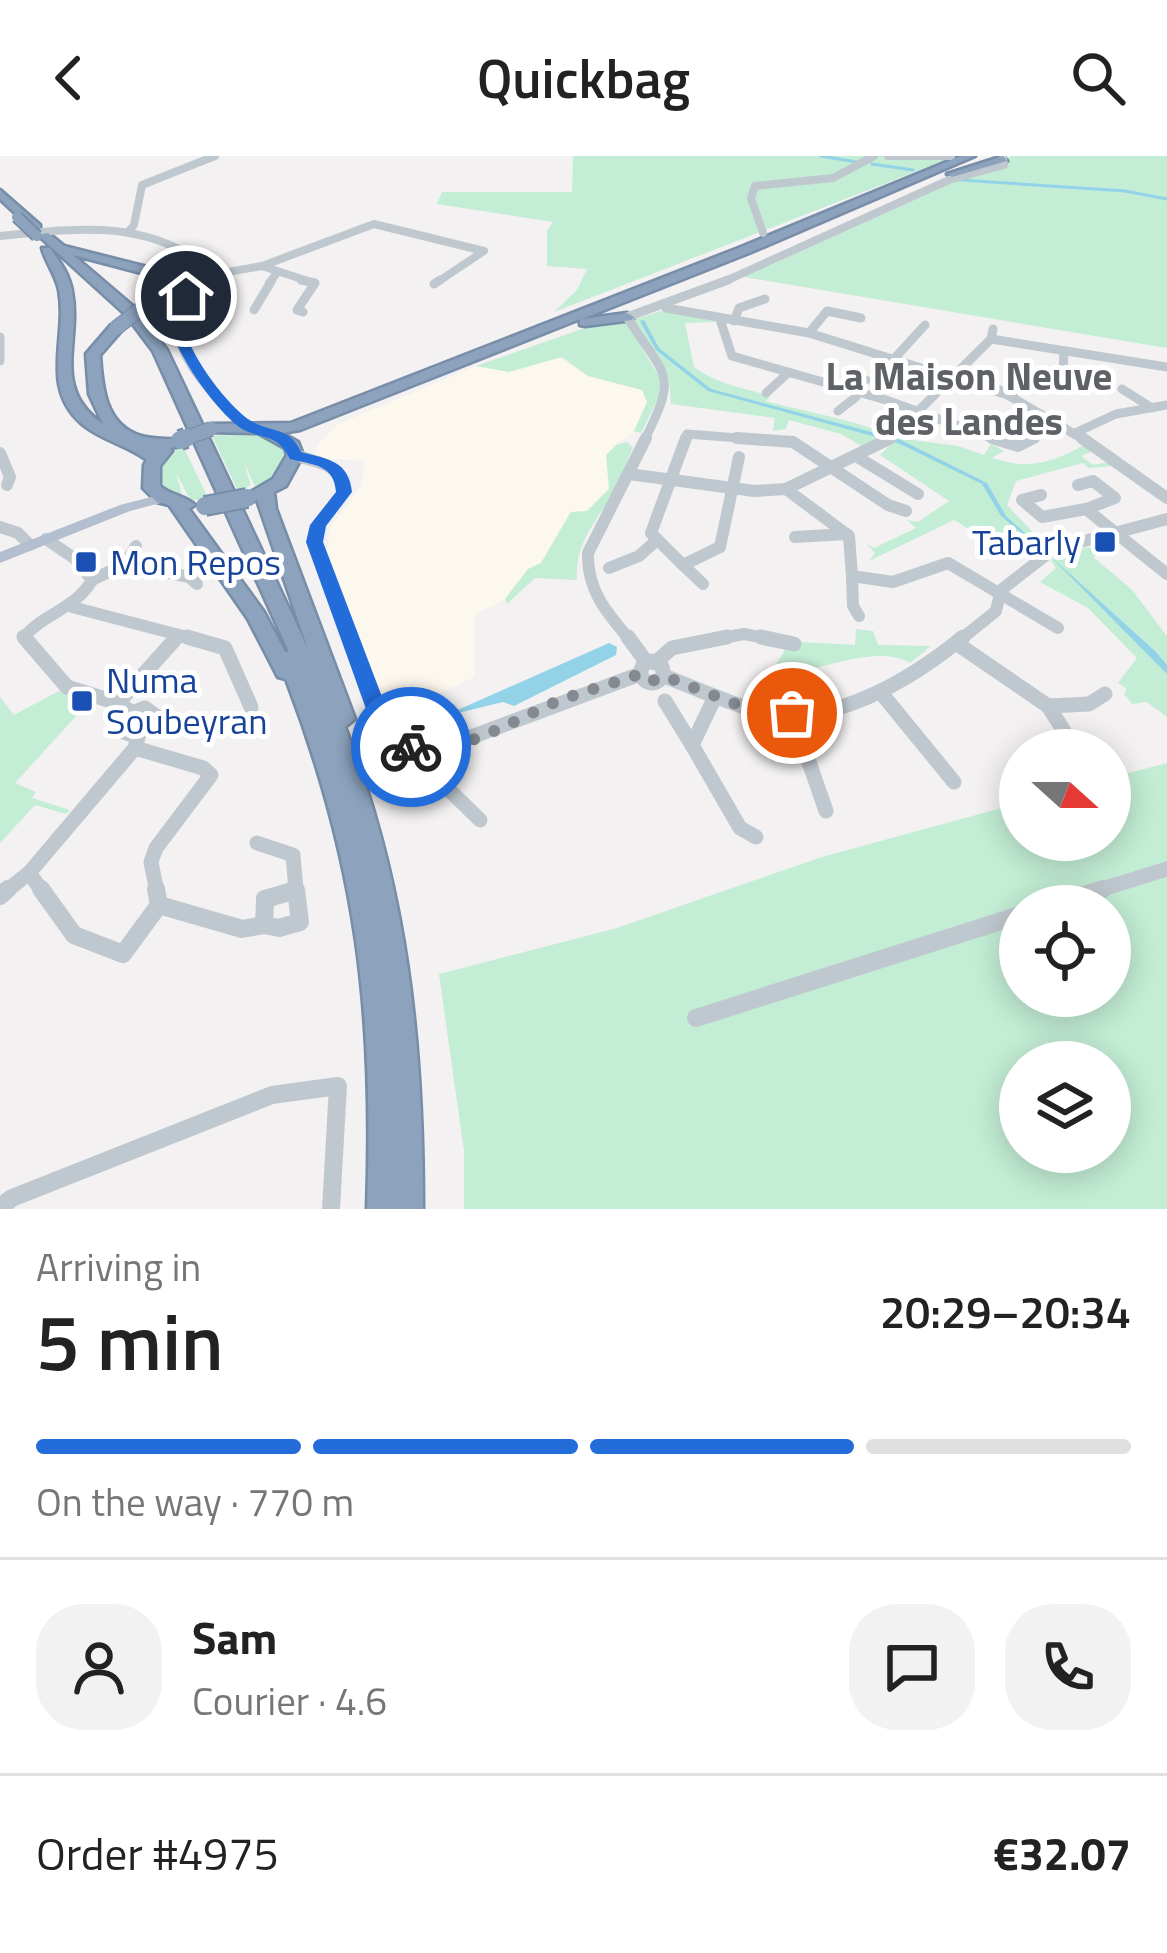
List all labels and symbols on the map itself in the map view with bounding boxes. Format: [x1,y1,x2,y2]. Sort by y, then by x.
pin [135,245,237,347]
district label: La Maison Neuve des Landes [826,346,1112,450]
place label: Tabarly [972,514,1081,569]
marker: Tabarly [1092,529,1118,555]
place label: Mon Repos [110,534,281,589]
marker: Mon Repos [73,549,99,575]
place label: Numa Soubeyran [106,652,268,748]
pin [741,662,843,764]
courier [351,687,471,807]
marker: Numa Soubeyran [69,688,95,714]
north arrow [999,729,1131,861]

